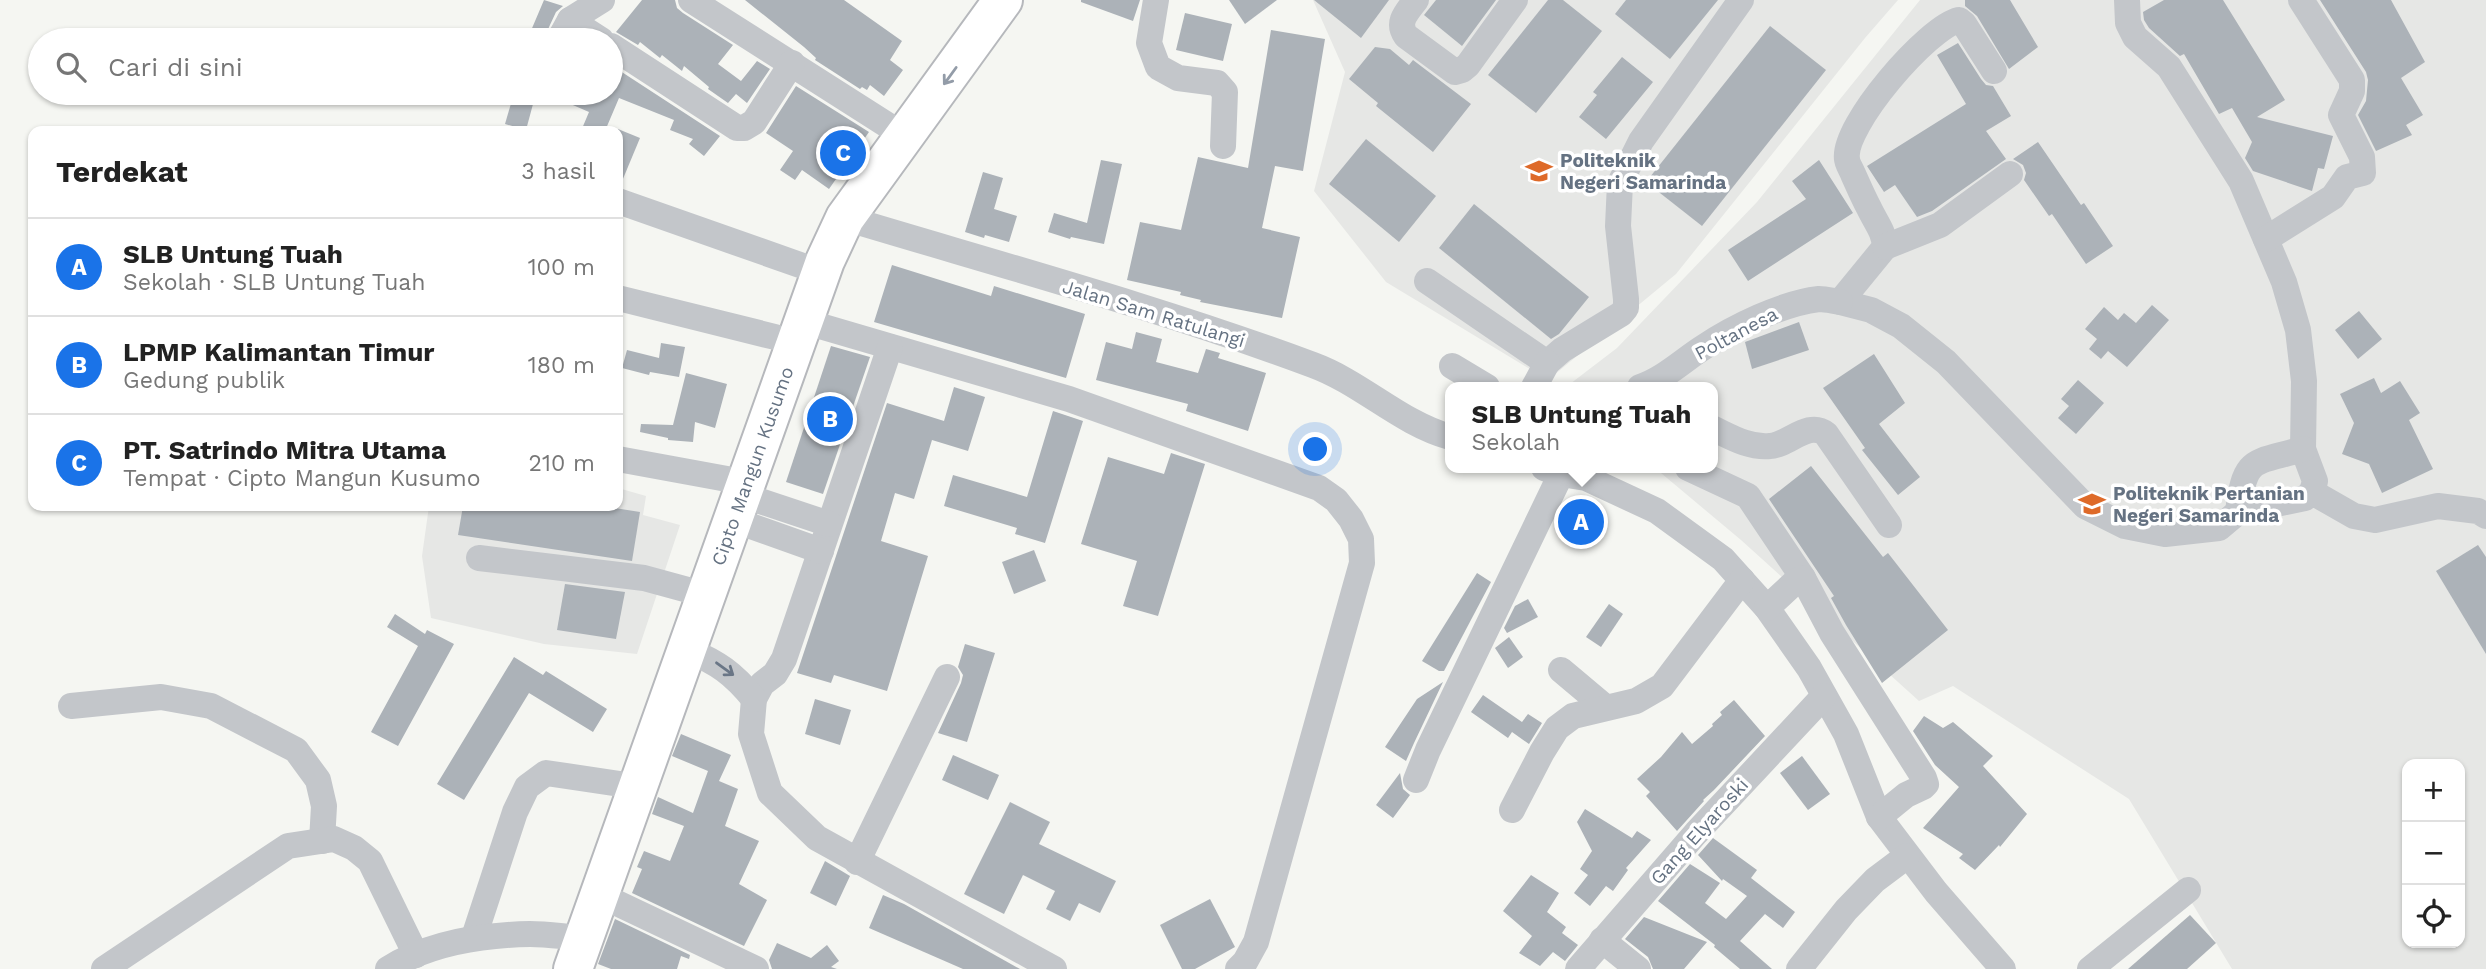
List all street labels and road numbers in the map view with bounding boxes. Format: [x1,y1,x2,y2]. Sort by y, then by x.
street label: Jalan Sam Ratulangi [1060,275,1248,352]
street label: Poltanesa [1691,302,1782,365]
street label: Cipto Mangun Kusumo [707,364,798,569]
street label: Gang Elyaroski [1646,773,1753,889]

